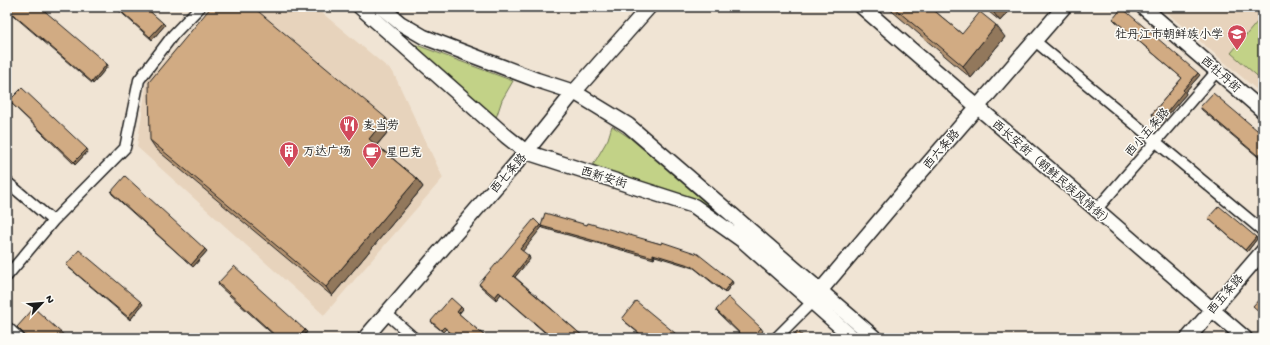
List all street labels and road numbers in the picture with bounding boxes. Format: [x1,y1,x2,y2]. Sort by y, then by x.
street label: 西牡丹街 [1197,54,1243,97]
street label: 西小五条路 [1123,105,1173,161]
street label: 西长安街（朝鲜民族风情街） [988,117,1116,231]
street label: 西六条路 [921,127,964,173]
street label: 西七条路 [488,151,531,197]
street label: 西新安街 [578,164,629,193]
street label: 西五条路 [1205,272,1248,318]

